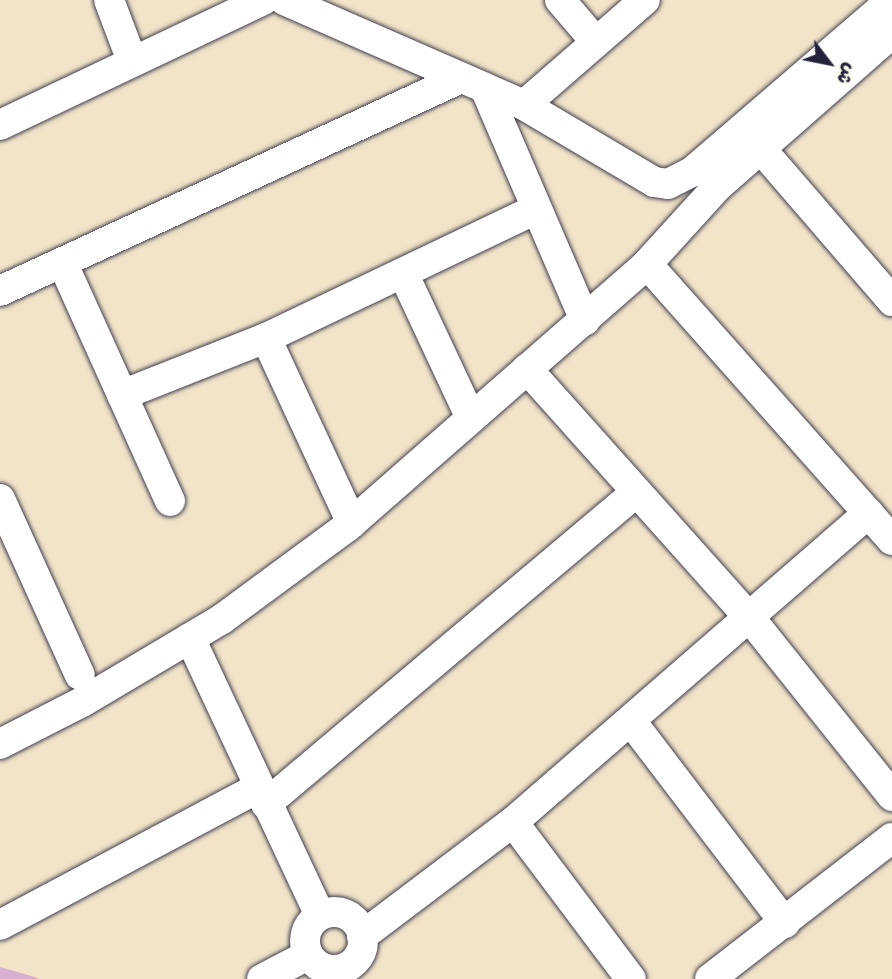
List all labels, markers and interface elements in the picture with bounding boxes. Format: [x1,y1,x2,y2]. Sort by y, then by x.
north arrow [794,28,864,98]
text: ش [832,59,862,89]

